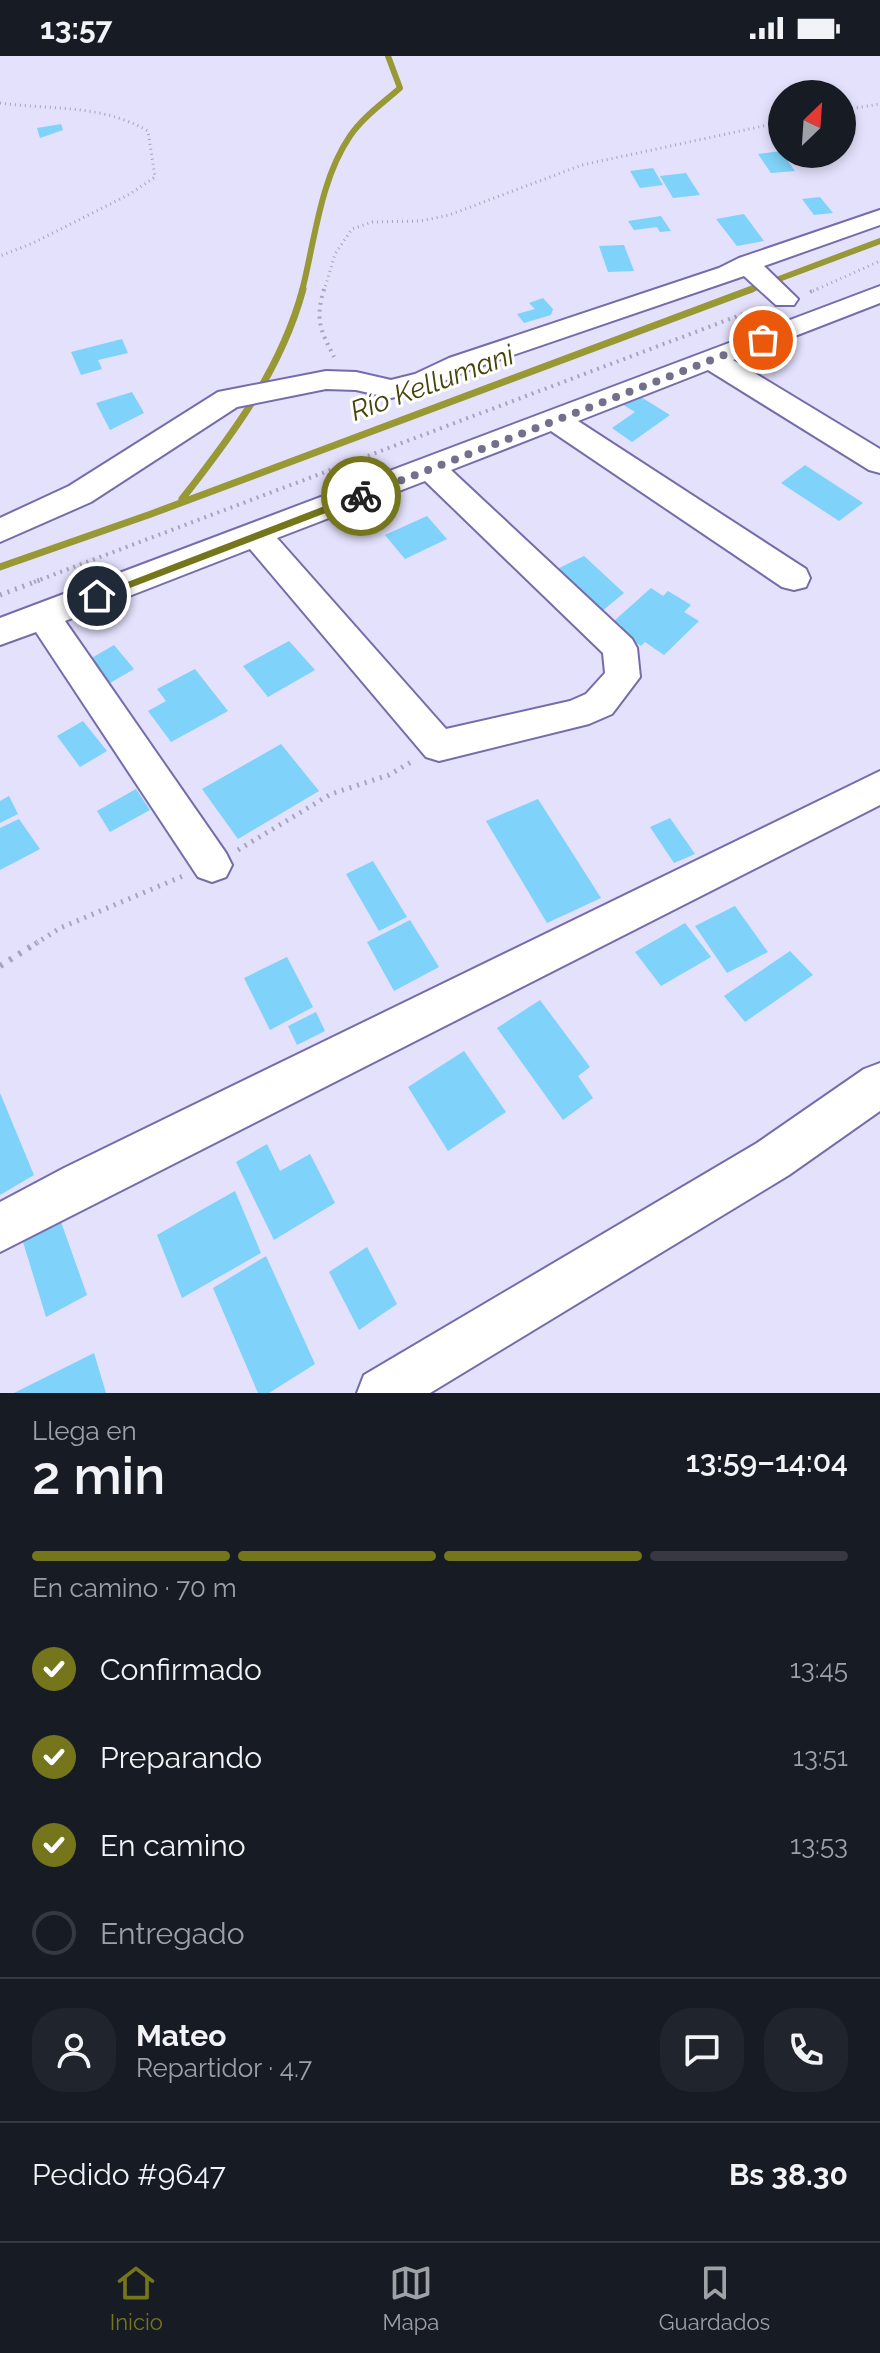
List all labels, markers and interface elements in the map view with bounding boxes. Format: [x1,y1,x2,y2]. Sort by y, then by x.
text: 13:57 [40,11,112,46]
north arrow [768,80,856,168]
map controls [768,80,856,168]
pin [729,306,797,374]
icon: bag [741,318,785,362]
water label: Río Kellumani [346,338,519,428]
courier [321,456,401,536]
icon: bike [339,474,383,518]
pin [63,562,131,630]
icon: home [75,574,119,618]
text: Llega en [32,1416,137,1446]
text: 13:59–14:04 [686,1444,848,1479]
text: 2 min [32,1445,165,1506]
text: En camino · 70 m [32,1573,237,1603]
icon: check [32,1647,76,1691]
text: Confirmado [100,1652,262,1687]
text: 13:45 [790,1654,848,1684]
icon: check [32,1735,76,1779]
text: Preparando [100,1740,262,1775]
text: 13:51 [793,1742,848,1772]
icon: check [32,1823,76,1867]
text: En camino [100,1828,246,1863]
text: 13:53 [790,1830,848,1860]
text: Entregado [100,1916,245,1951]
button: person [32,2008,116,2092]
button: chat [660,2008,744,2092]
button: phone [764,2008,848,2092]
text: Mateo [136,2018,226,2053]
text: Repartidor · 4.7 [136,2053,312,2083]
text: Pedido #9647 [32,2157,226,2192]
text: Bs 38.30 [729,2157,848,2192]
tab: Inicio [110,2261,163,2335]
tab: Mapa [382,2261,439,2335]
tab: Guardados [659,2261,770,2335]

